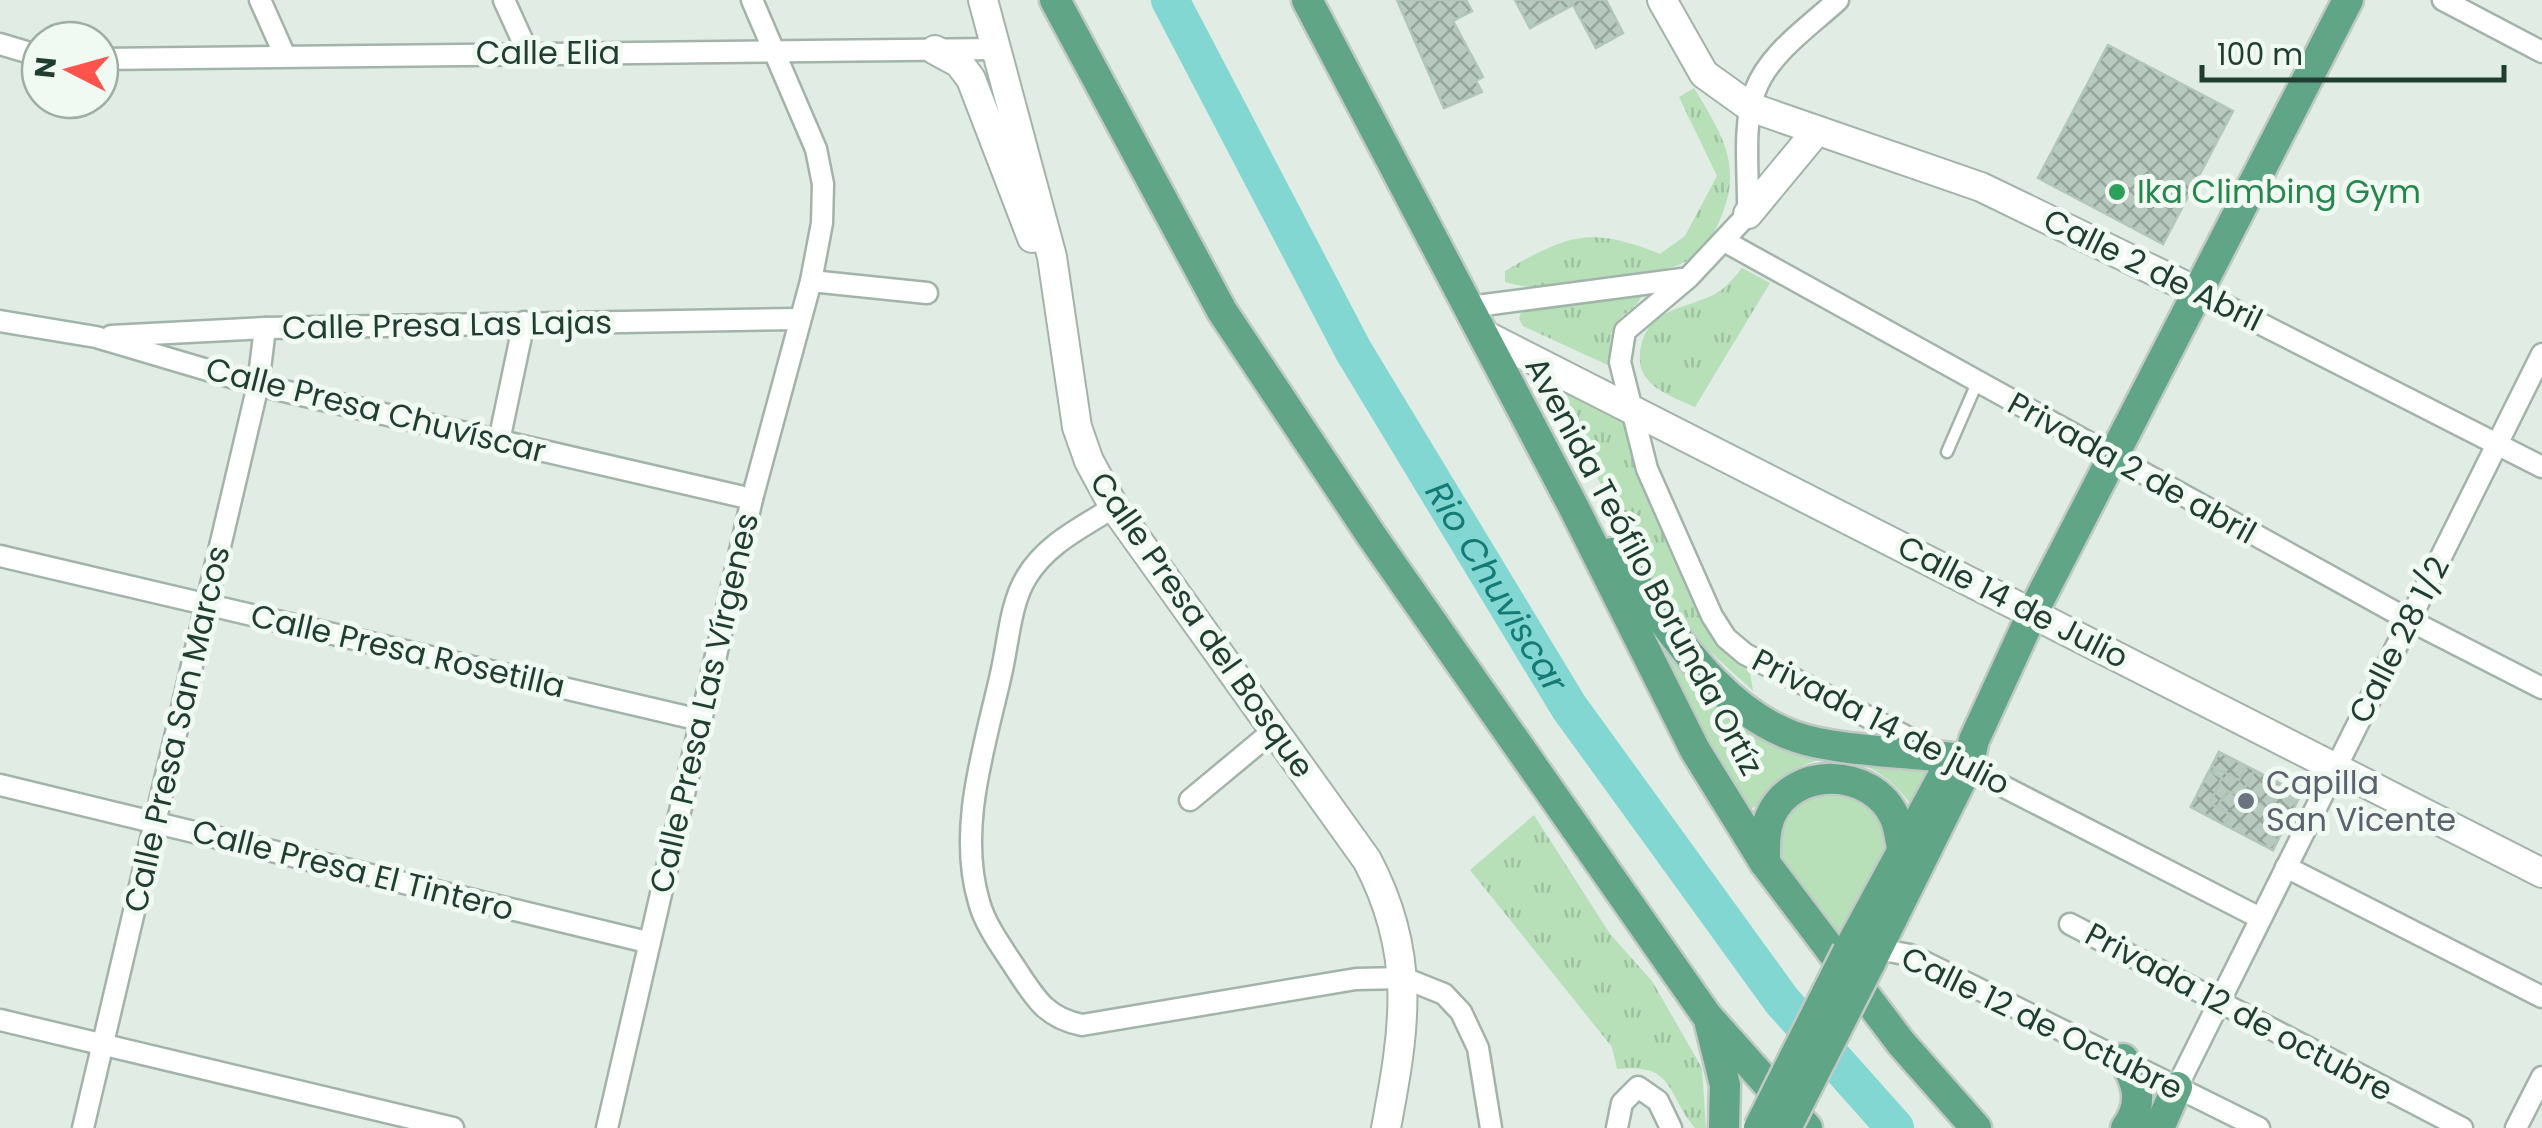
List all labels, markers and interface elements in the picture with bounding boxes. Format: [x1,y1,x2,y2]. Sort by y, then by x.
north arrow [20,20,120,120]
scale bar [2202,20,2504,82]
street label: Calle Elia [476,30,620,75]
text: 100 m [2217,33,2303,76]
text: N [25,55,66,80]
place label: Ika Climbing Gym [2137,169,2421,214]
marker: Ika Climbing Gym [2106,181,2128,203]
street label: Calle 2 de Abril [2036,197,2270,342]
street label: Calle Presa Las Lajas [282,299,612,350]
street label: Calle Presa Chuvíscar [201,345,551,474]
street label: Avenida Teófilo Borunda Ortíz [1515,348,1774,783]
street label: Privada 2 de abril [2000,381,2265,555]
street label: Calle Presa del Bosque [1080,463,1325,787]
water label: Rio Chuviscar [1414,472,1580,703]
street label: Calle Presa Las Vírgenes [638,509,769,897]
street label: Calle 14 de Julio [1890,524,2136,679]
street label: Calle Presa San Marcos [112,541,241,917]
street label: Calle 28 1/2 [2337,549,2460,731]
street label: Calle Presa Rosetilla [247,592,570,709]
street label: Privada 14 de julio [1745,637,2018,806]
place label: Capilla San Vicente [2266,760,2456,842]
marker: Capilla San Vicente [2235,790,2257,812]
street label: Calle Presa El Tintero [188,808,519,931]
street label: Privada 12 de octubre [2078,911,2401,1112]
street label: Calle 12 de Octubre [1894,935,2190,1110]

